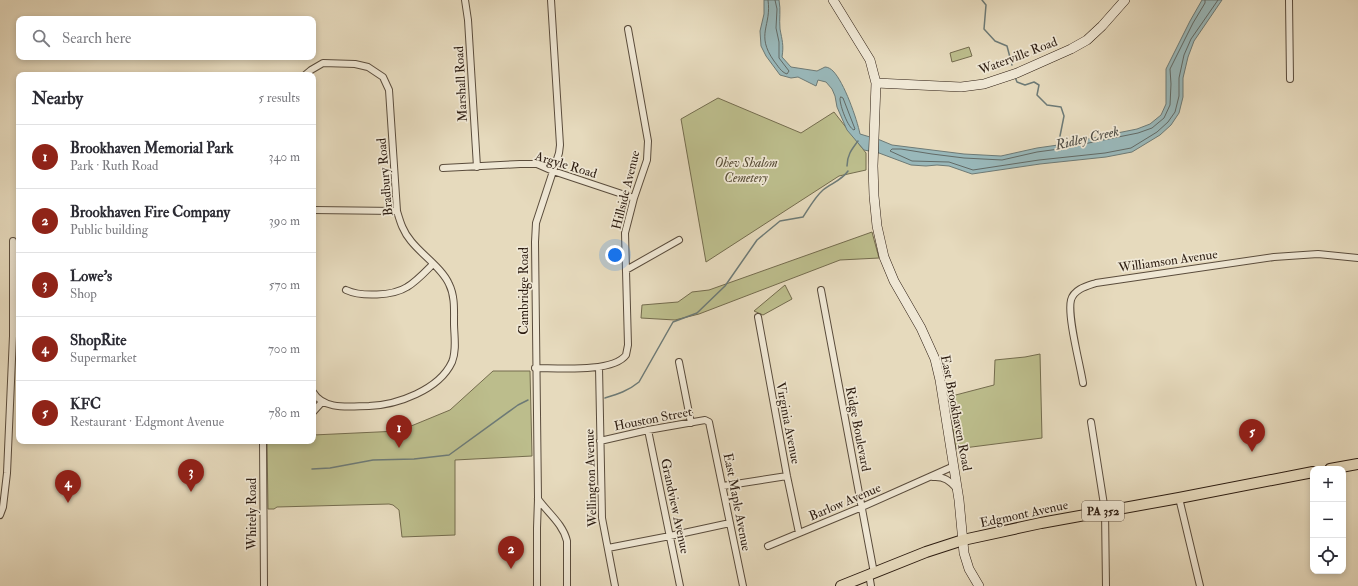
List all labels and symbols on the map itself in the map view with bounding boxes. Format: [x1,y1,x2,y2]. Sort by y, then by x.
street label: Waterville Road [975,33,1060,79]
street label: Marshall Road [451,45,471,122]
water label: Ridley Creek [1052,122,1121,154]
street label: Bradbury Road [374,136,397,217]
street label: Argyle Road [532,148,599,183]
street label: Hillside Avenue [608,148,644,231]
park label: Ohev Shalom Cemetery [714,155,778,186]
your location [605,245,625,265]
street label: Williamson Avenue [1116,246,1219,276]
street label: Cambridge Road [516,247,532,335]
street label: East Brookhaven Road [937,354,975,473]
street label: Virginia Avenue [772,381,804,466]
street label: Ridge Boulevard [842,385,874,473]
street label: Houston Street [613,404,693,434]
pin: 1 [386,415,412,448]
pin: 5 [1239,419,1265,452]
street label: Wellington Avenue [581,428,601,528]
street label: East Maple Avenue [719,452,754,553]
street label: Grandview Avenue [657,457,693,556]
pin: 3 [178,459,204,492]
pin: 4 [55,470,81,503]
street label: Whitely Road [244,477,261,551]
street label: Barlow Avenue [807,479,884,524]
street label: Edgmont Avenue [978,497,1070,531]
road number: PA 352 [1082,501,1124,521]
pin: 2 [498,536,524,569]

